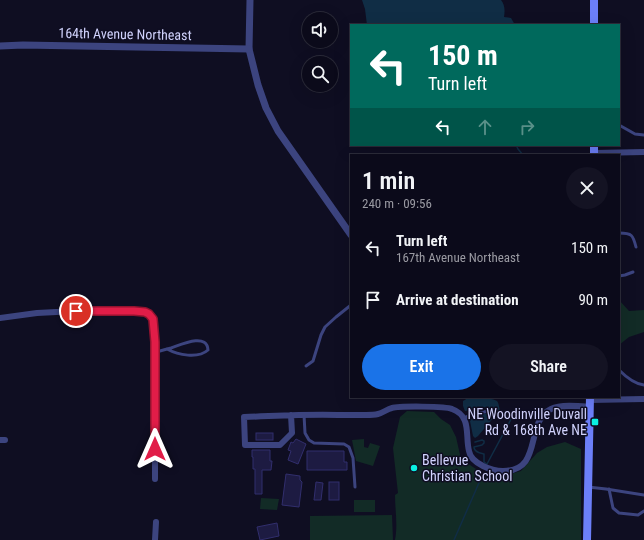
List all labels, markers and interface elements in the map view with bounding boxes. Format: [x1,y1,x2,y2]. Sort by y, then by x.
map controls [302,12,338,92]
button: sound [302,12,338,48]
street label: 164th Avenue Northeast [58,25,192,43]
text: 150 m [428,39,498,72]
icon: left [362,40,414,92]
button: search [302,56,338,92]
text: Turn left [428,73,487,94]
icon: left [432,116,454,138]
icon: ahead [474,116,496,138]
icon: right [516,116,538,138]
text: 1 min [362,167,415,195]
button: close [566,167,608,209]
text: 240 m · 09:56 [362,196,432,211]
text: Turn left [396,232,447,250]
icon: left [362,237,384,259]
text: 150 m [571,239,608,257]
text: 167th Avenue Northeast [396,250,520,265]
icon: arrive [362,289,384,311]
text: Arrive at destination [396,291,519,309]
text: 90 m [578,291,608,309]
pin [59,294,93,328]
icon: arrive [65,300,87,322]
button: Exit [362,344,481,390]
button: Share [489,344,608,390]
place label: NE Woodinville Duvall Rd & 168th Ave NE [468,406,587,438]
marker: NE Woodinville Duvall Rd & 168th Ave NE [590,417,600,427]
position arrow [134,428,176,470]
place label: Bellevue Christian School [422,452,512,484]
marker: Bellevue Christian School [409,463,419,473]

